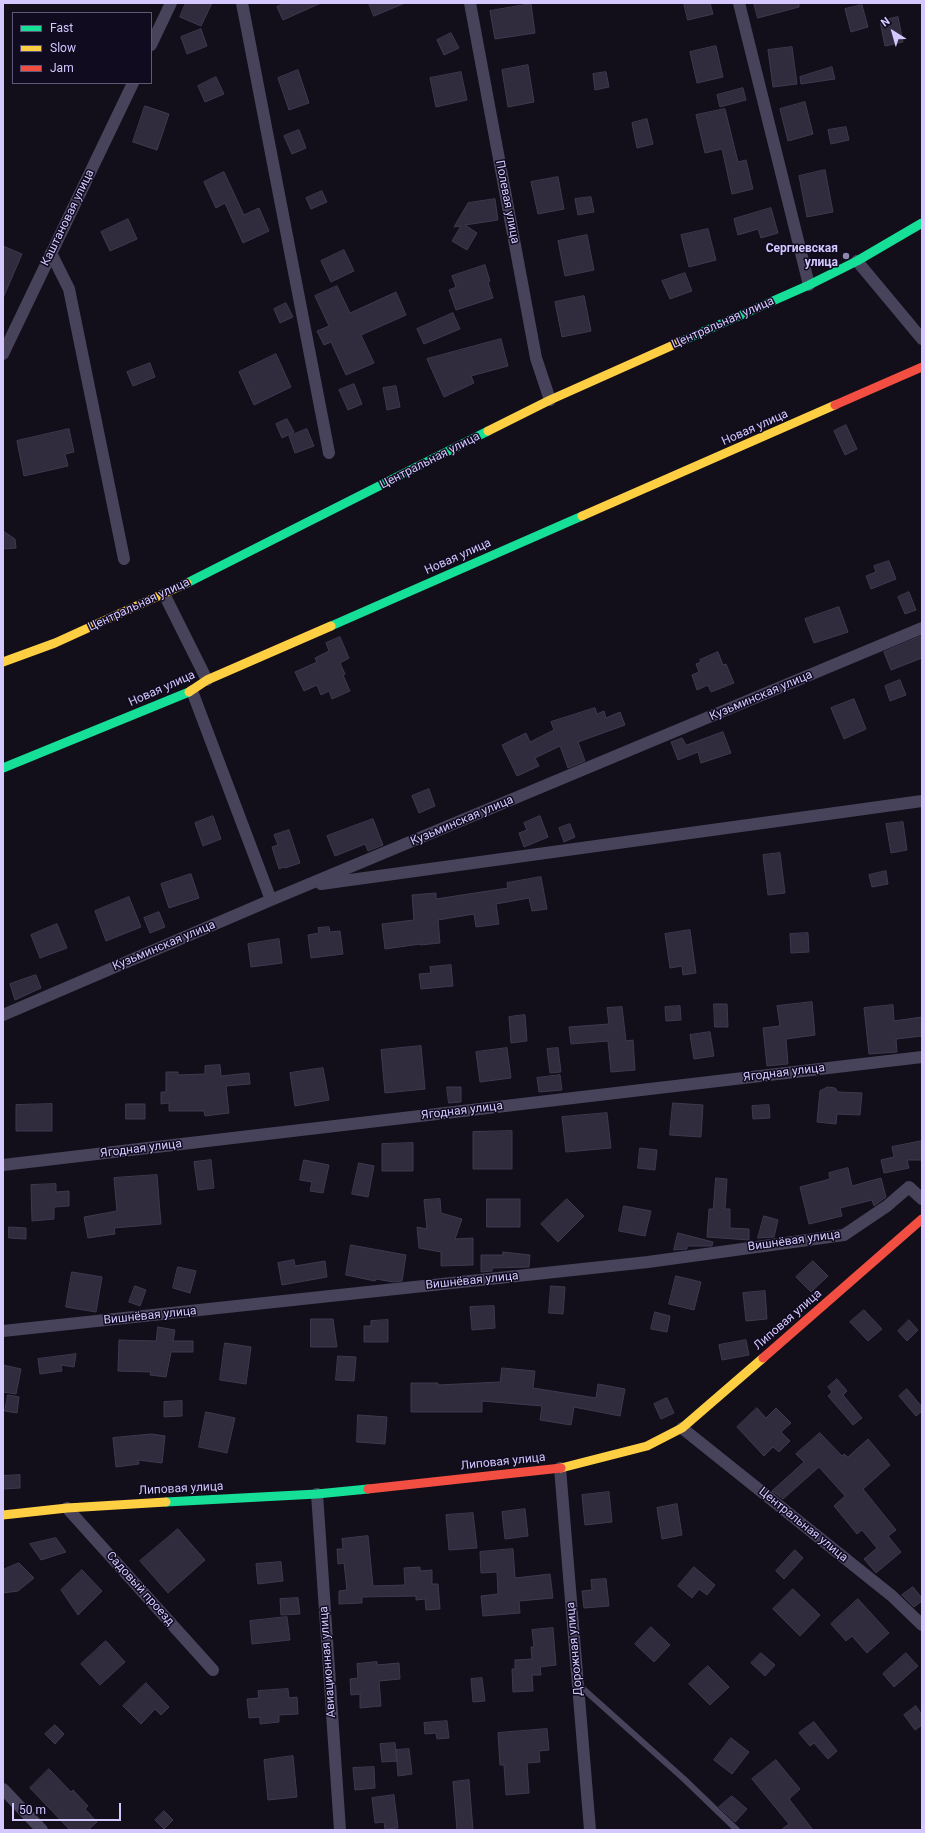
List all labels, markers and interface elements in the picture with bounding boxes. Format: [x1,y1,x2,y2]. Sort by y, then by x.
legend [12,12,152,84]
north arrow [873,12,913,52]
text: N [878,14,892,30]
text: Fast [50,21,73,35]
text: Slow [50,41,76,55]
text: Jam [50,61,74,75]
street label: Полевая улица [492,159,522,245]
street label: Каштановая улица [38,167,98,269]
place label: Сергиевская улица [766,242,838,270]
marker: Сергиевская улица [841,251,851,261]
street label: Центральная улица [670,294,776,352]
street label: Новая улица [720,407,790,449]
street label: Центральная улица [378,430,482,492]
street label: Новая улица [423,536,493,578]
street label: Центральная улица [86,575,192,635]
street label: Новая улица [127,668,197,710]
street label: Кузьминская улица [707,668,815,724]
street label: Кузьминская улица [408,793,516,849]
street label: Кузьминская улица [110,918,218,974]
street label: Ягодная улица [742,1061,826,1085]
street label: Ягодная улица [420,1099,504,1123]
street label: Ягодная улица [99,1137,183,1161]
street label: Вишнёвая улица [747,1227,841,1255]
street label: Вишнёвая улица [425,1269,519,1293]
street label: Липовая улица [751,1287,825,1353]
street label: Вишнёвая улица [103,1304,197,1328]
street label: Липовая улица [460,1450,546,1474]
street label: Липовая улица [138,1480,224,1498]
street label: Центральная улица [756,1485,850,1565]
street label: Садовый проезд [103,1549,177,1629]
street label: Дорожная улица [564,1601,586,1697]
street label: Авиационная улица [317,1606,339,1718]
scale bar [14,1795,123,1821]
text: 50 m [19,1803,46,1817]

